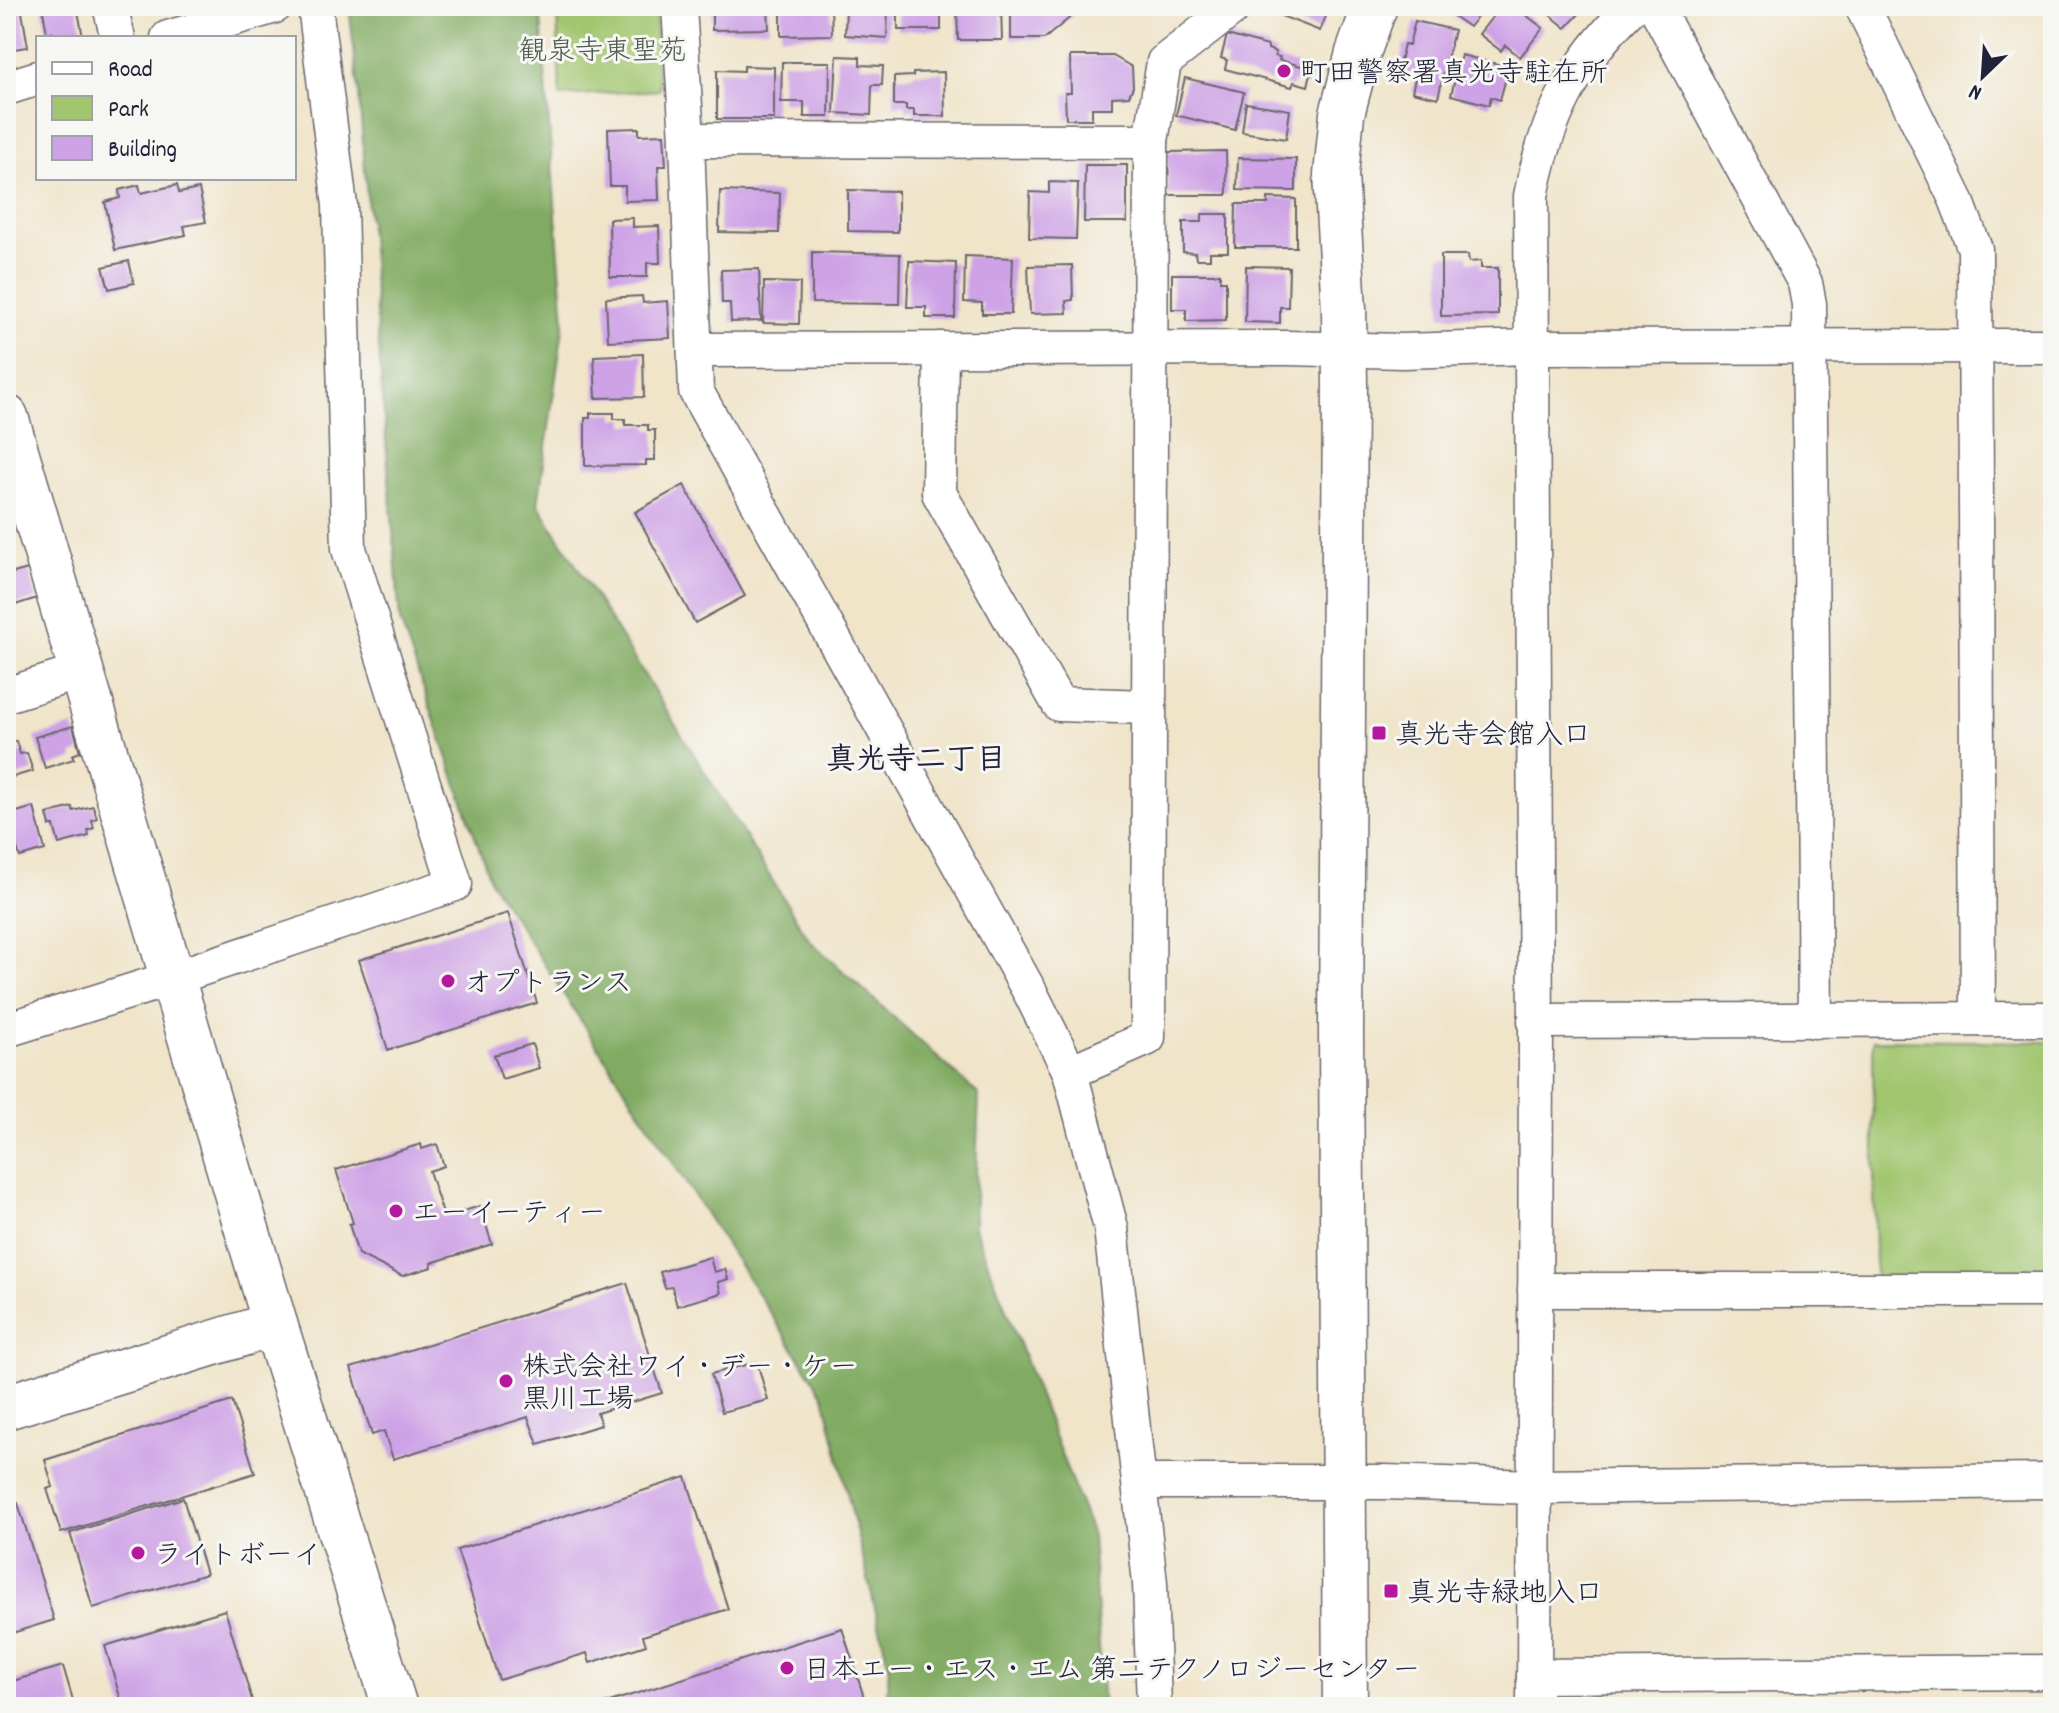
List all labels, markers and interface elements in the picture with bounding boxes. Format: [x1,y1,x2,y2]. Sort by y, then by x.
park label: 観泉寺東聖苑 [519,34,687,74]
legend [36,36,296,180]
north arrow [1943,36,2023,116]
text: Road [108,54,153,88]
place label: 町田警察署真光寺駐在所 [1300,56,1608,96]
marker: 町田警察署真光寺駐在所 [1275,62,1293,80]
text: N [1964,75,1988,107]
text: Park [108,94,149,128]
text: Building [108,134,177,168]
place label: 真光寺会館入口 [1395,718,1591,758]
marker: 真光寺会館入口 [1370,724,1388,742]
district label: 真光寺二丁目 [826,741,1006,784]
place label: オプトランス [464,966,632,1006]
marker: オプトランス [439,972,457,990]
place label: エーイーティー [412,1196,606,1236]
marker: エーイーティー [387,1202,405,1220]
place label: 株式会社ワイ・デー・ケー 黒川工場 [522,1350,857,1422]
marker: 株式会社ワイ・デー・ケー 黒川工場 [497,1372,515,1390]
place label: ライトボーイ [154,1538,321,1578]
marker: ライトボーイ [129,1544,147,1562]
place label: 真光寺緑地入口 [1407,1576,1603,1616]
marker: 真光寺緑地入口 [1382,1582,1400,1600]
place label: 日本エー・エス・エム 第二テクノロジーセンター [803,1653,1420,1693]
marker: 日本エー・エス・エム 第二テクノロジーセンター [778,1659,796,1677]

